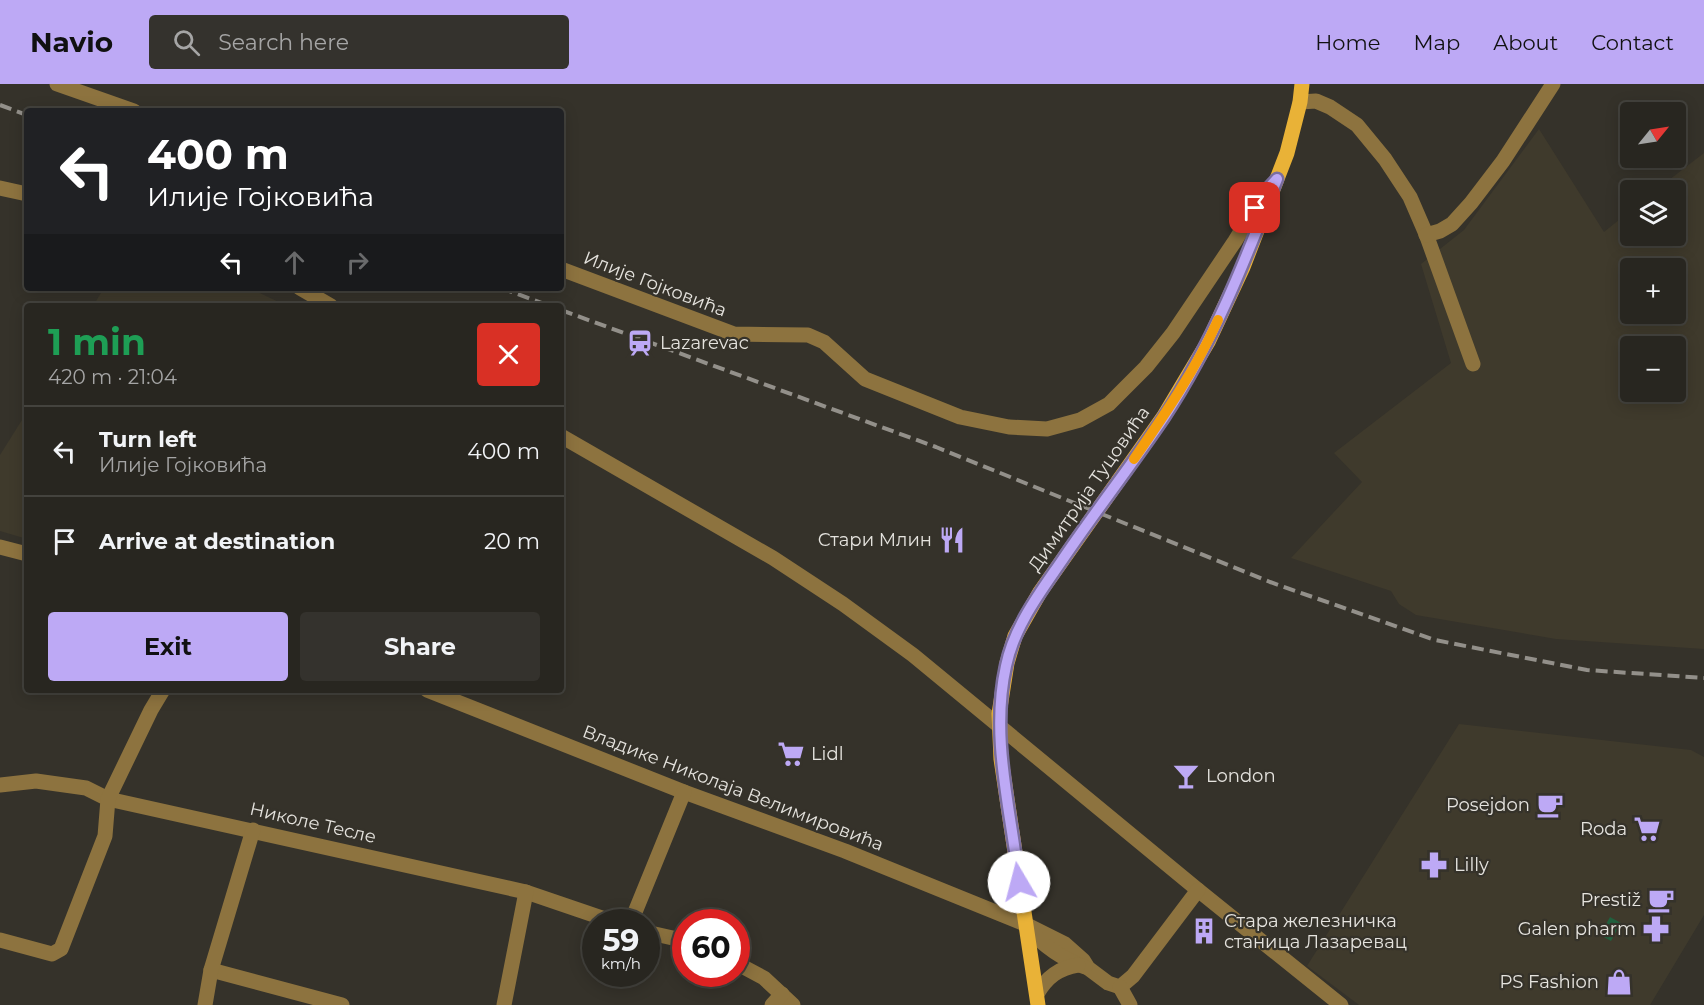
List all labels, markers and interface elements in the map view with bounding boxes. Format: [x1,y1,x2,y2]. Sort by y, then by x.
search box [149,15,569,69]
text: Navio [30,25,113,59]
icon: search [170,26,203,59]
text: Search here [218,29,349,56]
text: Home [1315,30,1380,55]
text: Map [1413,30,1460,55]
text: About [1493,30,1558,55]
text: Contact [1591,30,1674,55]
north arrow [1620,102,1686,168]
map controls [1620,102,1686,402]
text: 400 m [147,128,289,180]
icon: left [48,132,126,210]
text: Илије Гојковића [147,180,374,213]
button: layers [1620,180,1686,246]
pin [1229,182,1280,233]
icon: arrive [1238,191,1271,224]
icon: left [215,246,248,279]
icon: ahead [278,246,311,279]
icon: right [341,246,374,279]
street label: Илије Гојковића [580,247,730,321]
button: + [1620,258,1686,324]
text: 1 min [48,320,146,364]
button: close [477,323,540,386]
station icon: Lazarevac [625,328,655,358]
place label: Lazarevac [660,332,749,354]
button: − [1620,336,1686,402]
text: 420 m · 21:04 [48,365,177,389]
street label: Димитрија Туцовића [1024,402,1154,576]
text: Turn left [99,426,197,453]
icon: left [48,435,81,468]
text: 400 m [467,438,540,465]
text: Илије Гојковића [99,453,267,477]
icon: arrive [48,525,81,558]
restaurant icon: Стари Млин [937,525,967,555]
text: Arrive at destination [99,528,335,555]
text: 20 m [484,528,540,555]
place label: Стари Млин [818,529,932,551]
button: Exit [48,612,288,681]
button: Share [300,612,540,681]
street label: Владике Николаја Велимировића [579,720,887,856]
supermarket icon: Lidl [776,739,806,769]
place label: Lidl [811,743,844,765]
bar icon: London [1171,761,1201,791]
place label: London [1206,765,1276,787]
cafe icon: Posejdon [1535,790,1565,820]
place label: Posejdon [1446,794,1530,816]
street label: Николе Тесле [248,798,378,848]
supermarket icon: Roda [1632,814,1662,844]
place label: Roda [1580,818,1627,840]
position arrow [987,850,1051,914]
pharmacy icon: Lilly [1419,850,1449,880]
place label: Lilly [1454,854,1489,876]
cafe icon: Prestiž [1646,885,1676,915]
place label: Prestiž [1580,889,1641,911]
speed limit sign: 60 [672,909,750,987]
place label: Стара железничка станица Лазаревац [1224,910,1407,953]
pharmacy icon: Galen pharm [1641,914,1671,944]
building icon: Стара железничка станица Лазаревац [1189,916,1219,946]
place label: Galen pharm [1518,918,1636,940]
text: 59 [603,922,639,959]
text: km/h [601,954,641,973]
shop icon: PS Fashion [1604,967,1634,997]
place label: PS Fashion [1499,971,1599,993]

